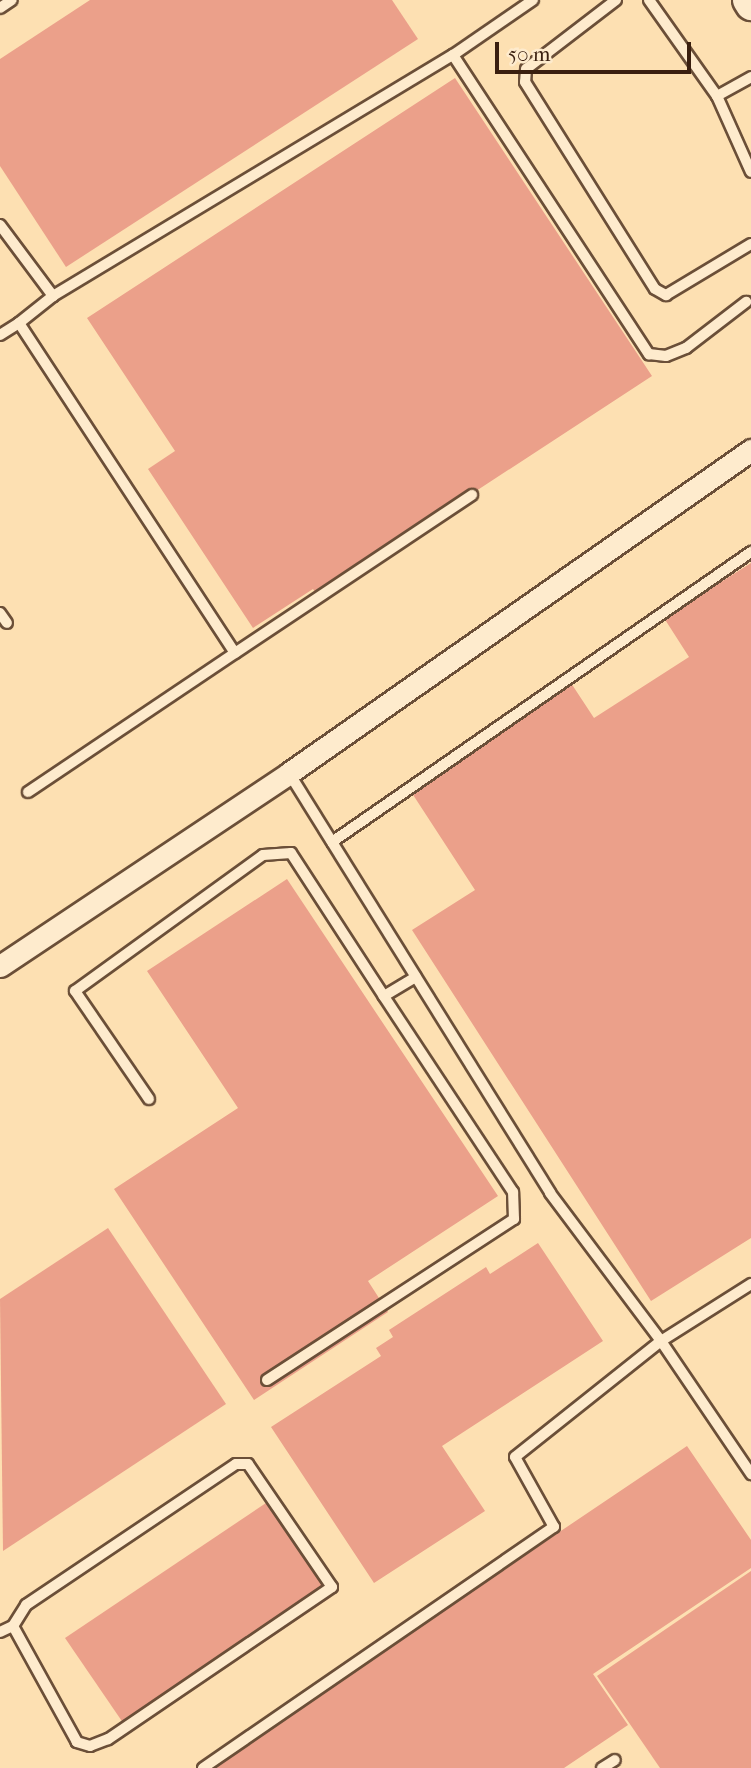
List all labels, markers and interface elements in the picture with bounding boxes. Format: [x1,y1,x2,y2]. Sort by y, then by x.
scale bar [499,28,695,72]
text: 50 m [508,42,551,66]

